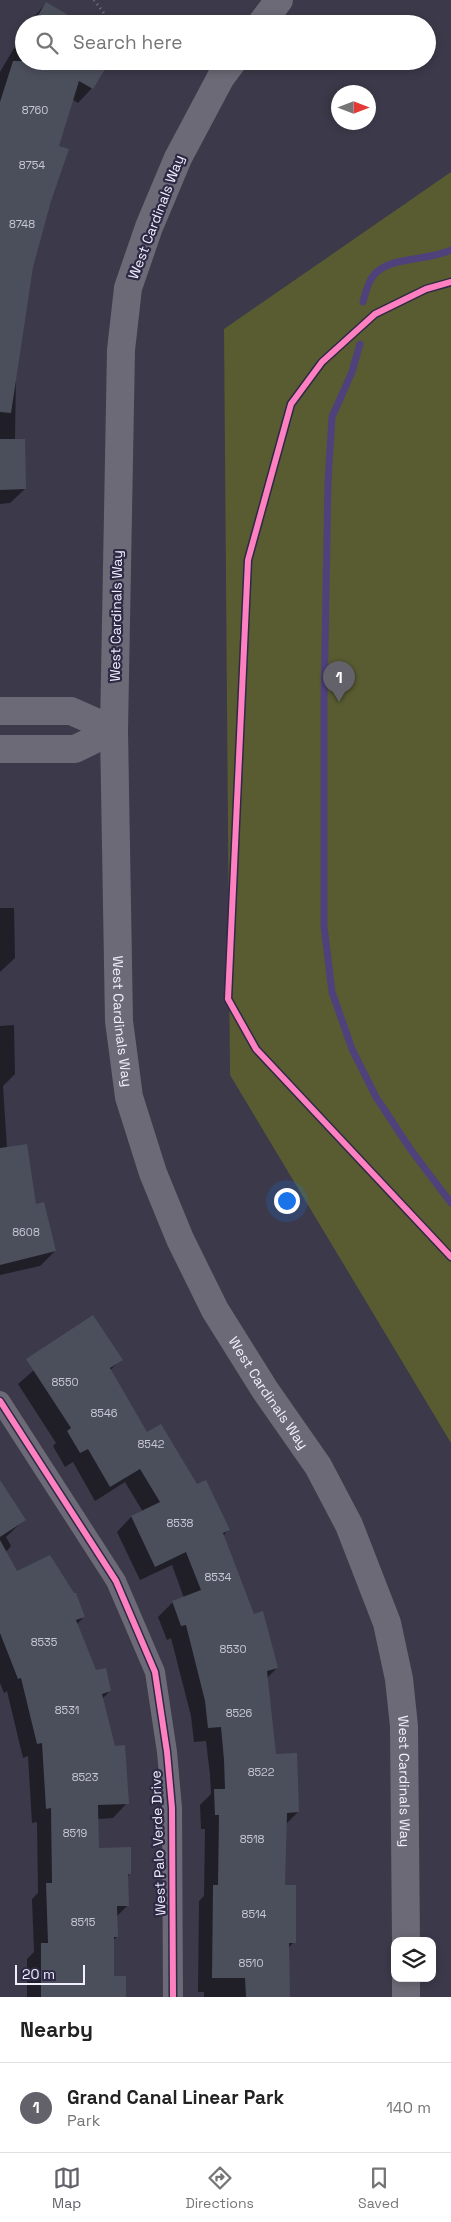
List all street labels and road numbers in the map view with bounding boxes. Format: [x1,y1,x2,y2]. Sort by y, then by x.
street label: West Cardinals Way [124,152,188,282]
street label: West Cardinals Way [106,550,126,682]
street label: West Cardinals Way [109,955,137,1088]
street label: West Cardinals Way [225,1333,313,1453]
street label: West Cardinals Way [394,1715,414,1847]
street label: West Palo Verde Drive [146,1770,170,1916]

